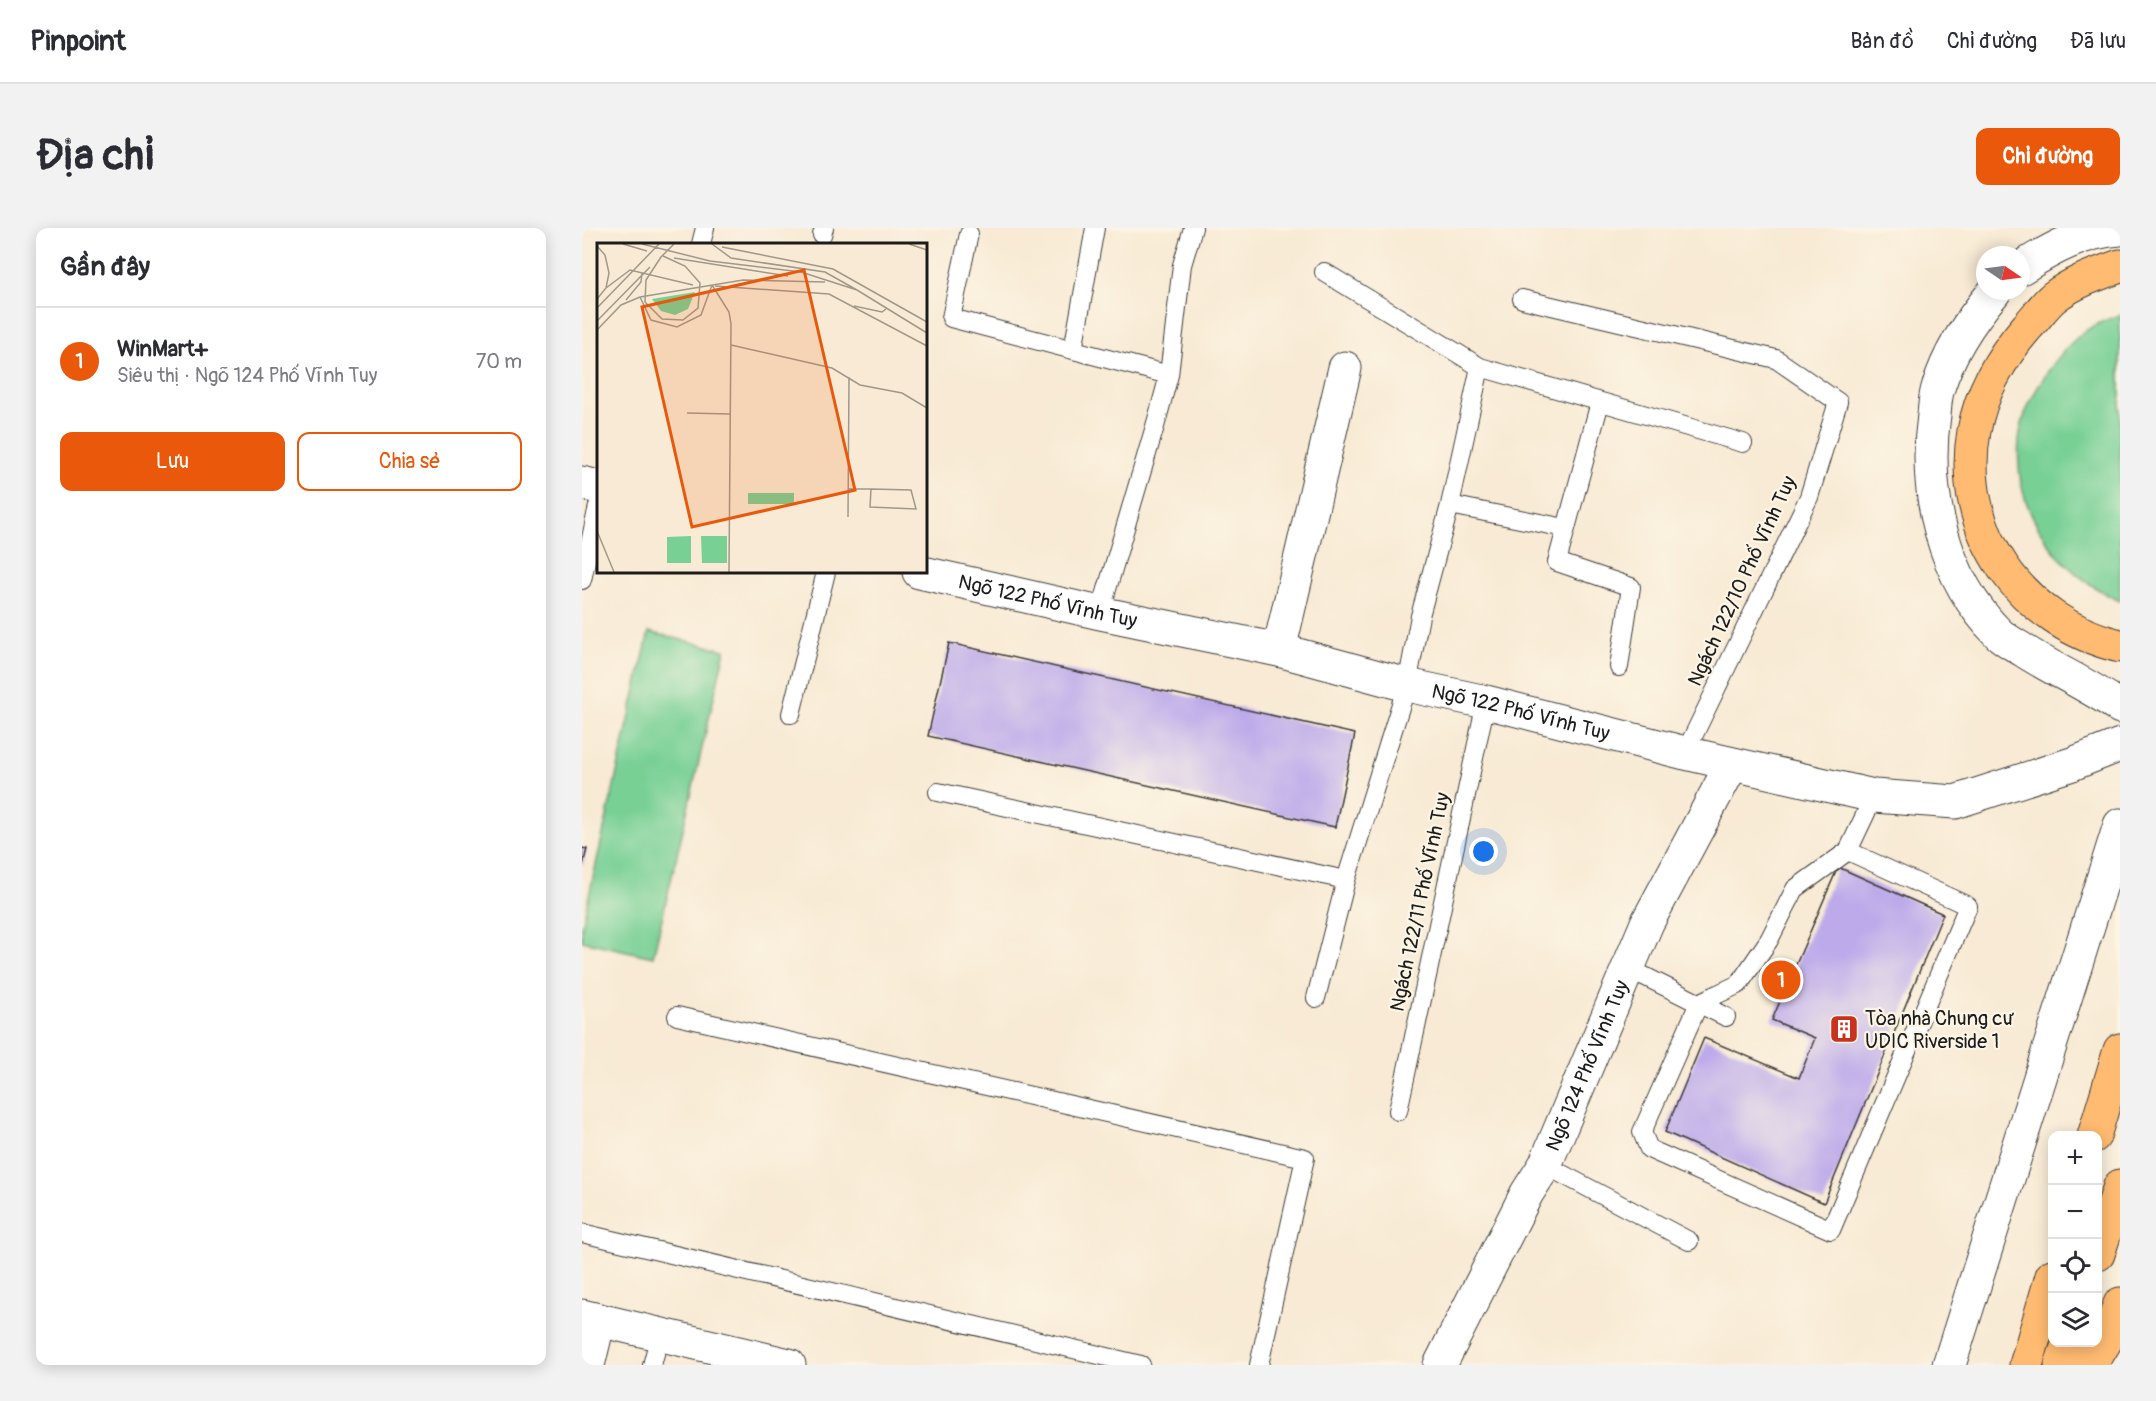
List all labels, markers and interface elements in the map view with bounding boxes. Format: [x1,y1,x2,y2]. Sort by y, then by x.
text: Pinpoint [30,24,126,59]
text: Bản đồ [1850,28,1914,55]
text: Chỉ đường [1947,28,2037,55]
text: Đã lưu [2070,28,2126,55]
button: Chỉ đường [1976,128,2120,185]
text: Địa chỉ [36,130,154,182]
inset map [597,243,927,573]
north arrow [1976,246,2030,300]
text: Gần đây [60,251,150,283]
text: WinMart+ [117,335,207,363]
text: 1 [76,349,83,374]
text: 70 m [476,349,522,374]
text: Siêu thị · Ngõ 124 Phố Vĩnh Tuy [117,363,377,388]
button: Lưu [60,432,285,491]
button: Chia sẻ [297,432,522,491]
street label: Ngách 122/10 Phố Vĩnh Tuy [1682,472,1802,690]
street label: Ngõ 122 Phố Vĩnh Tuy [956,569,1140,633]
street label: Ngõ 122 Phố Vĩnh Tuy [1430,678,1613,746]
street label: Ngách 122/11 Phố Vĩnh Tuy [1385,790,1456,1014]
your location [1469,837,1498,866]
pin: 1 [1762,958,1800,1002]
street label: Ngõ 124 Phố Vĩnh Tuy [1540,976,1634,1155]
place label: Tòa nhà Chung cư UDIC Riverside 1 [1865,1006,2015,1054]
building icon: Tòa nhà Chung cư UDIC Riverside 1 [1828,1013,1860,1045]
map controls [2048,1131,2102,1347]
button: + [2048,1131,2102,1185]
button: − [2048,1185,2102,1239]
button: locate [2048,1239,2102,1293]
button: layers [2048,1293,2102,1347]

